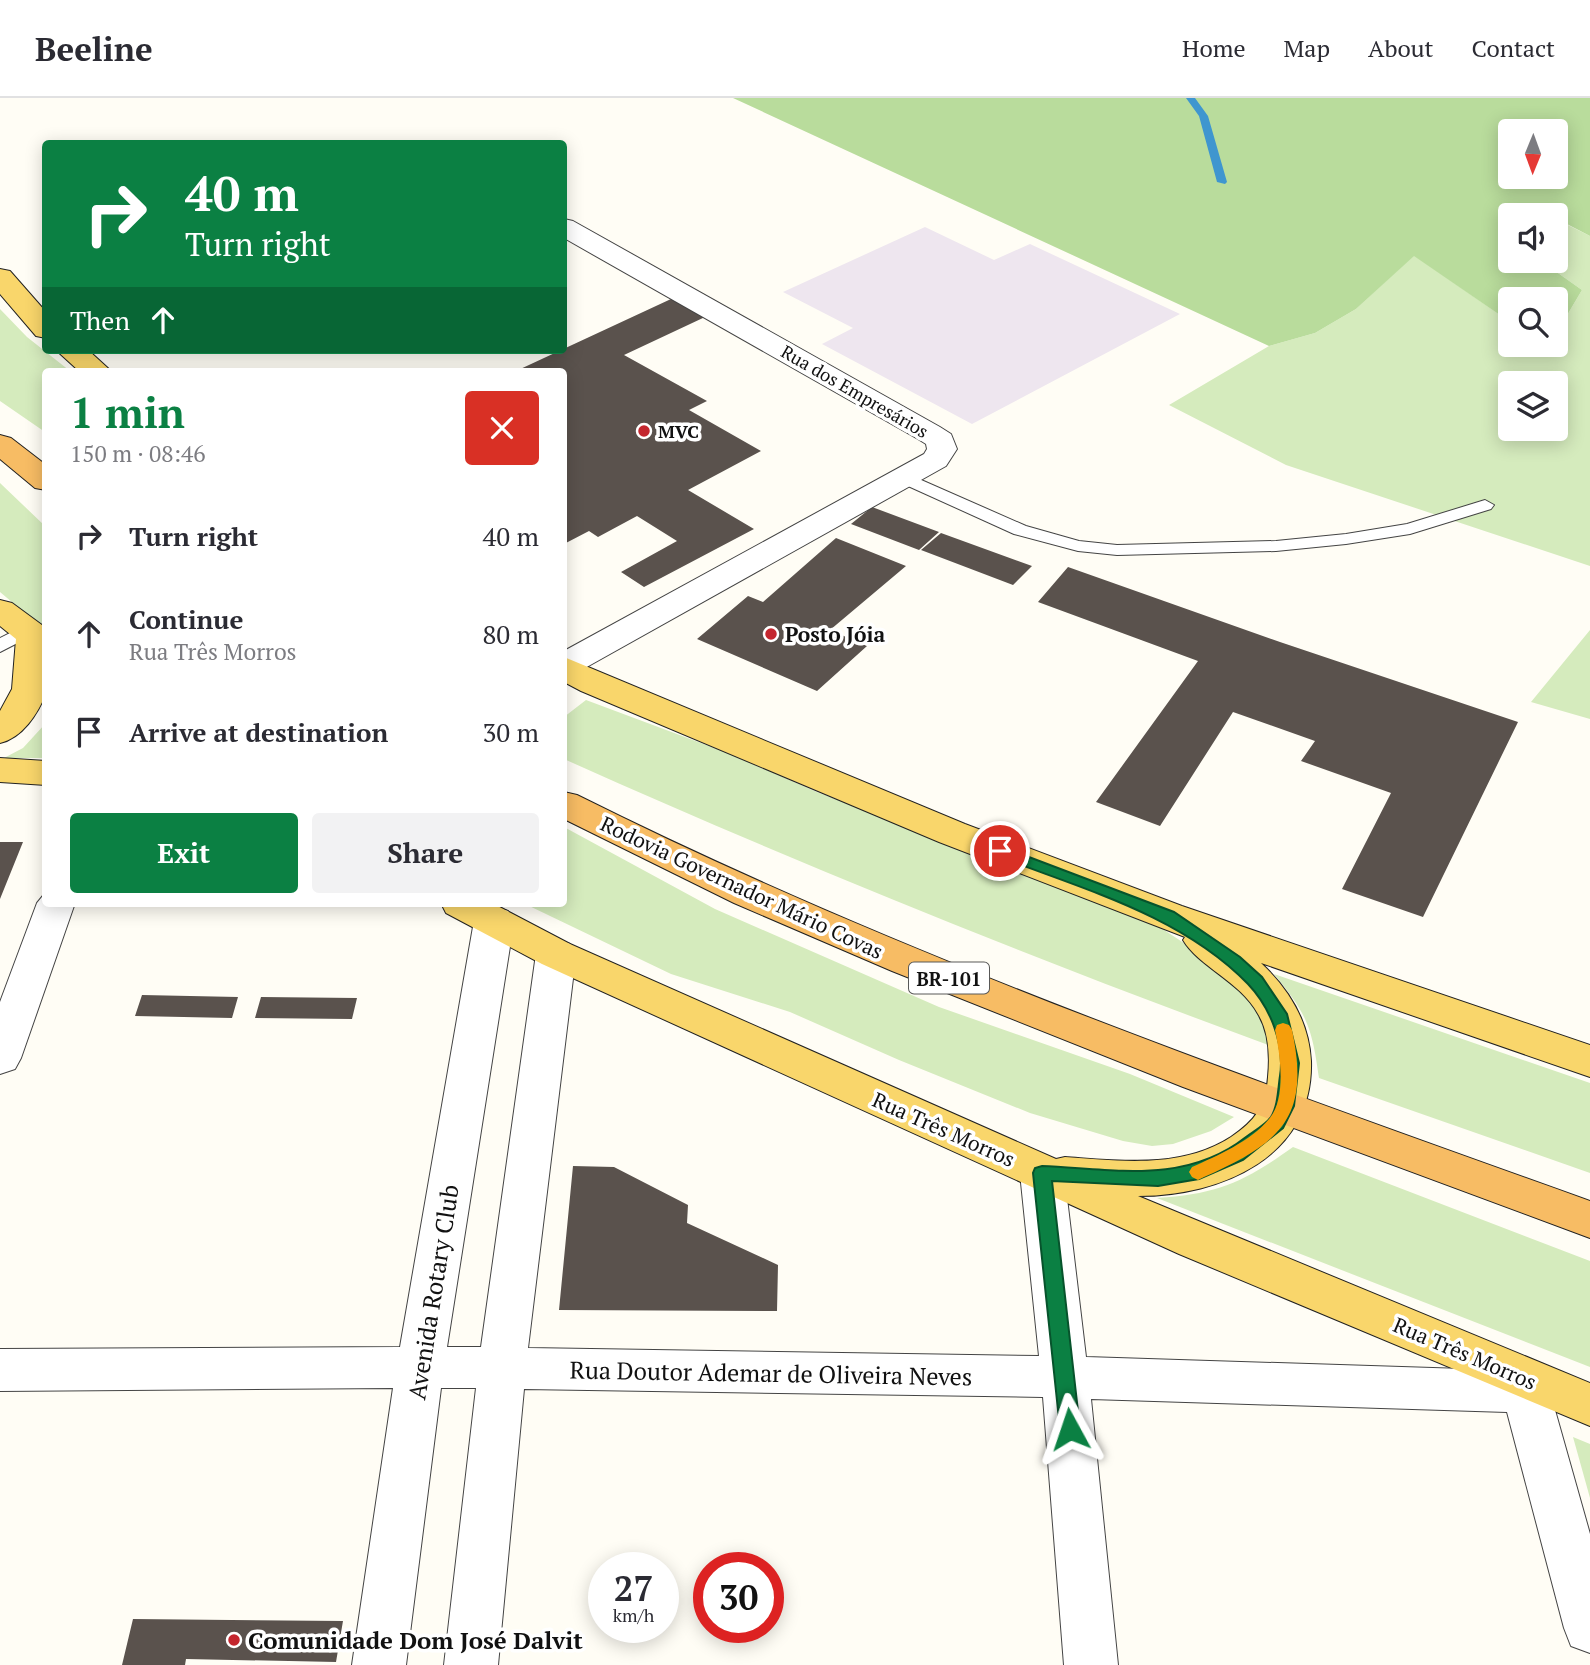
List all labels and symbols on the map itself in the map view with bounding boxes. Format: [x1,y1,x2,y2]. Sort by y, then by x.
north arrow [1498,119,1568,189]
street label: Rua dos Empresários [777,339,933,443]
place label: MVC [658,419,699,443]
marker: MVC [636,423,652,439]
place label: Posto Jóia [785,620,885,648]
marker: Posto Jóia [763,626,779,642]
street label: Rodovia Governador Mário Covas [596,809,888,965]
pin [970,821,1030,881]
road number: BR-101 [909,962,989,993]
street label: Rua Três Morros [868,1085,1020,1173]
street label: Avenida Rotary Club [400,1182,466,1402]
street label: Rua Três Morros [1389,1310,1541,1396]
street label: Rua Doutor Ademar de Oliveira Neves [569,1353,973,1393]
position arrow [1033,1392,1107,1466]
speed limit sign: 30 [693,1552,784,1643]
place label: Comunidade Dom José Dalvit [248,1624,583,1656]
marker: Comunidade Dom José Dalvit [226,1632,242,1648]

